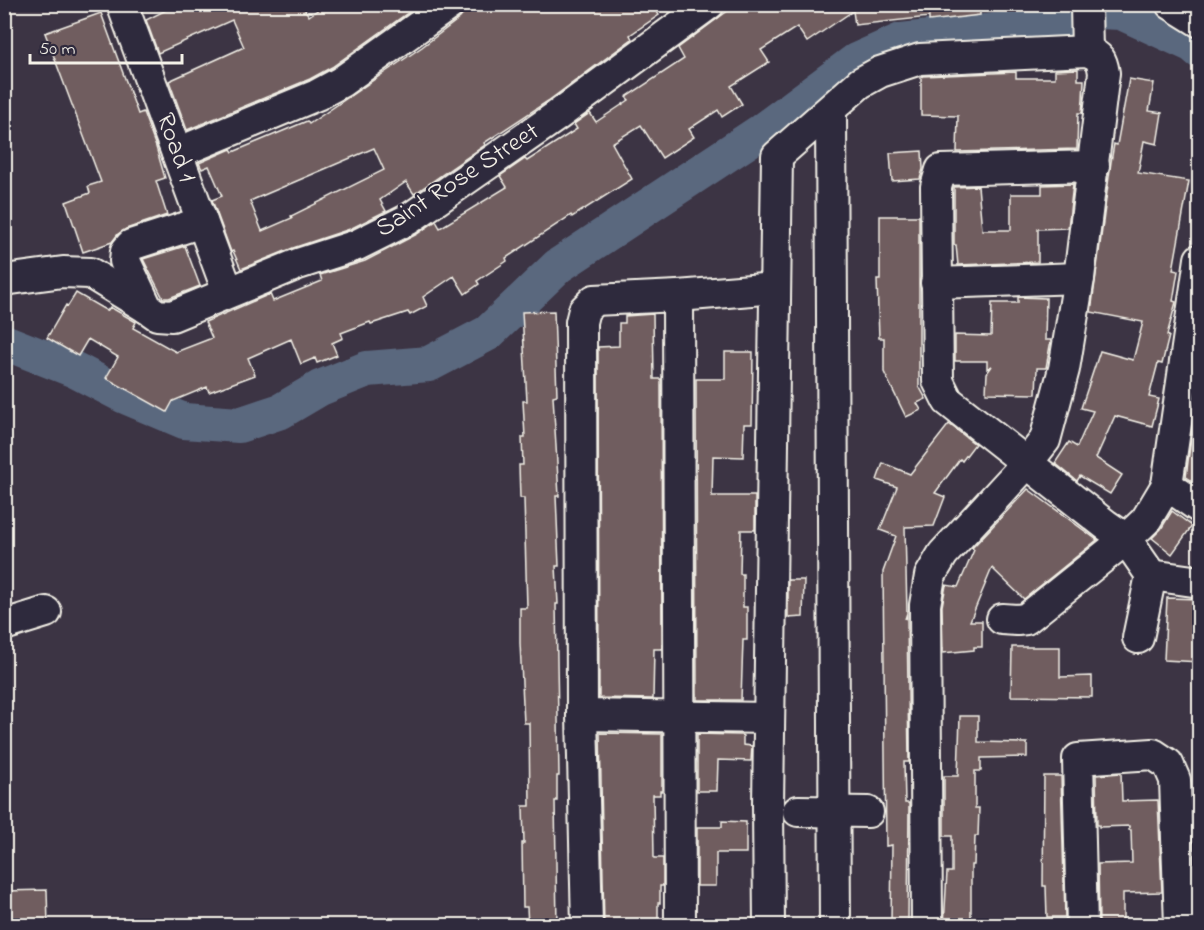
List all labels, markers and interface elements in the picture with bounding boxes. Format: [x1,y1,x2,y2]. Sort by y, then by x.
scale bar [30,27,182,65]
text: 50 m [39,37,76,63]
street label: Road 1 [145,108,205,188]
street label: Saint Rose Street [369,114,548,248]

